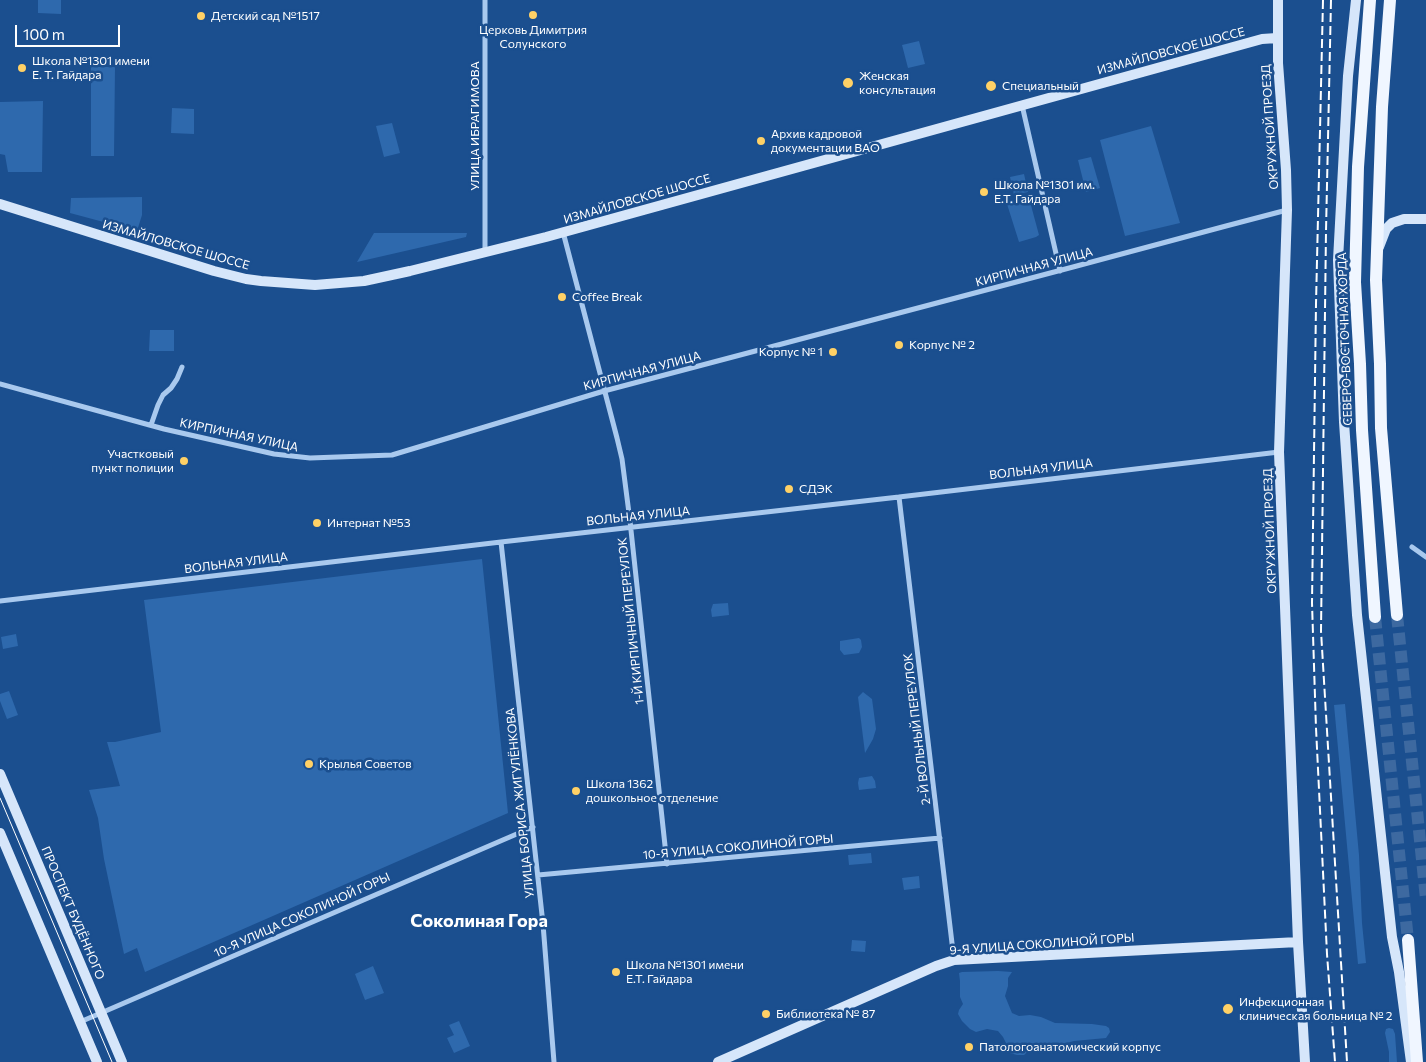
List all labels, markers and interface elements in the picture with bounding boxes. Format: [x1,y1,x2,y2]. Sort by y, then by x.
place label: Детский сад №1517 [211,9,320,23]
marker: Церковь Димитрия Солунского [527,9,539,21]
marker: Детский сад №1517 [195,10,207,22]
scale bar [18,15,122,47]
place label: Церковь Димитрия Солунского [479,23,587,51]
street label: ИЗМАЙЛОВСКОЕ ШОССЕ [1096,24,1246,78]
text: 100 m [23,25,65,43]
place label: Школа №1301 имени Е. Т. Гайдара [32,54,150,82]
street label: УЛИЦА ИБРАГИМОВА [468,61,482,191]
marker: Школа №1301 имени Е. Т. Гайдара [16,62,28,74]
street label: ОКРУЖНОЙ ПРОЕЗД [1258,64,1282,190]
place label: Женская консультация [859,69,936,97]
marker: Женская консультация [841,76,855,90]
marker: Специальный [984,79,998,93]
place label: Специальный [1002,79,1079,93]
place label: Архив кадровой документации ВАО [771,127,880,155]
marker: Архив кадровой документации ВАО [755,135,767,147]
street label: ИЗМАЙЛОВСКОЕ ШОССЕ [562,171,712,227]
place label: Школа №1301 им. Е.Т. Гайдара [994,178,1095,206]
marker: Школа №1301 им. Е.Т. Гайдара [978,186,990,198]
street label: ИЗМАЙЛОВСКОЕ ШОССЕ [101,217,251,273]
street label: КИРПИЧНАЯ УЛИЦА [974,244,1094,290]
street label: СЕВЕРО-ВОСТОЧНАЯ ХОРДА [1335,252,1355,426]
place label: Coffee Break [572,290,643,304]
marker: Coffee Break [556,291,568,303]
place label: Корпус № 2 [909,338,975,352]
marker: Корпус № 2 [893,339,905,351]
place label: Корпус № 1 [759,345,823,359]
marker: Корпус № 1 [827,346,839,358]
street label: КИРПИЧНАЯ УЛИЦА [582,348,702,394]
street label: КИРПИЧНАЯ УЛИЦА [178,415,300,455]
place label: Участковый пункт полиции [91,447,174,475]
marker: Участковый пункт полиции [178,455,190,467]
street label: ВОЛЬНАЯ УЛИЦА [988,456,1094,482]
street label: ОКРУЖНОЙ ПРОЕЗД [1261,468,1279,594]
place label: СДЭК [799,482,833,496]
marker: СДЭК [783,483,795,495]
street label: ВОЛЬНАЯ УЛИЦА [586,503,690,529]
place label: Интернат №53 [327,516,411,530]
marker: Интернат №53 [311,517,323,529]
street label: 1-Й КИРПИЧНЫЙ ПЕРЕУЛОК [615,537,647,705]
street label: ВОЛЬНАЯ УЛИЦА [183,550,289,576]
street label: 2-Й ВОЛЬНЫЙ ПЕРЕУЛОК [901,652,933,806]
street label: УЛИЦА БОРИСА ЖИГУЛЁНКОВА [503,707,537,899]
place label: Крылья Советов [319,757,412,771]
marker: Крылья Советов [303,758,315,770]
place label: Школа 1362 дошкольное отделение [586,777,718,805]
marker: Школа 1362 дошкольное отделение [570,785,582,797]
street label: 10-Я УЛИЦА СОКОЛИНОЙ ГОРЫ [642,831,834,863]
street label: ПРОСПЕКТ БУДЁННОГО [38,844,108,982]
street label: 10-Я УЛИЦА СОКОЛИНОЙ ГОРЫ [212,870,392,960]
district label: Соколиная Гора [410,910,548,932]
street label: 9-Я УЛИЦА СОКОЛИНОЙ ГОРЫ [949,930,1135,958]
place label: Школа №1301 имени Е.Т. Гайдара [626,958,744,986]
marker: Школа №1301 имени Е.Т. Гайдара [610,966,622,978]
place label: Инфекционная клиническая больница № 2 [1239,995,1393,1023]
marker: Инфекционная клиническая больница № 2 [1221,1002,1235,1016]
place label: Библиотека № 87 [776,1007,875,1021]
marker: Библиотека № 87 [760,1008,772,1020]
place label: Патологоанатомический корпус [979,1040,1161,1054]
marker: Патологоанатомический корпус [963,1041,975,1053]

